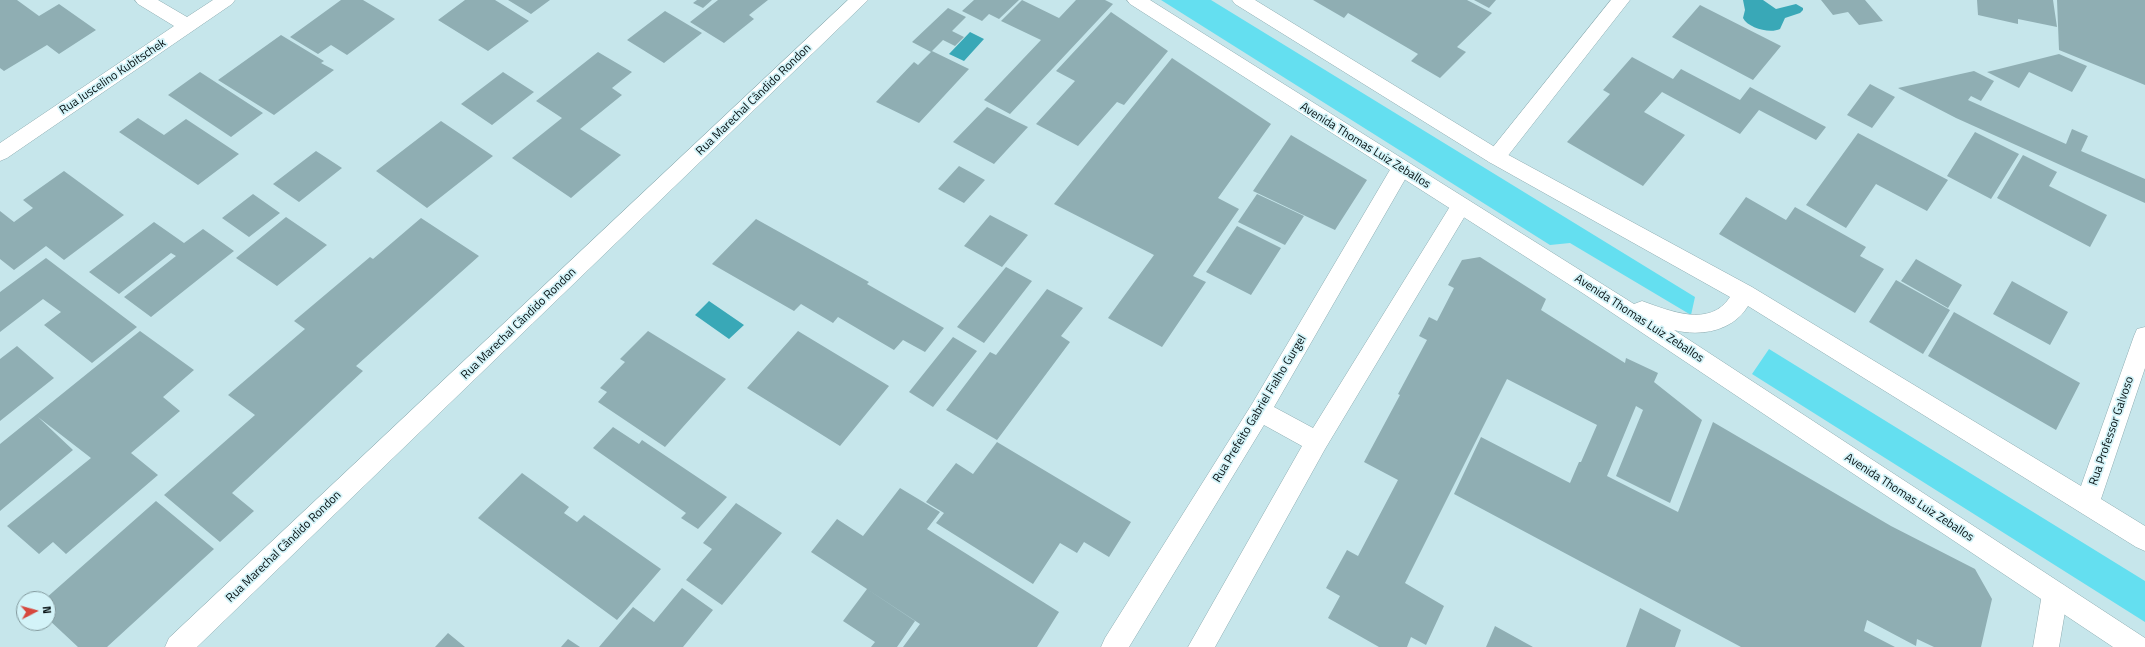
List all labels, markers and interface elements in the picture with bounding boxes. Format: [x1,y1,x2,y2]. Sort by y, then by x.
street label: Rua Juscelino Kubitschek [57,36,169,118]
street label: Rua Marechal Cândido Rondon [694,41,814,159]
street label: Avenida Thomas Luiz Zeballos [1297,100,1433,192]
street label: Rua Marechal Cândido Rondon [459,265,579,383]
street label: Avenida Thomas Luiz Zeballos [1572,272,1706,366]
street label: Rua Prefeito Gabriel Fialho Gurgel [1210,333,1310,485]
street label: Rua Professor Galvoso [2087,375,2137,487]
street label: Avenida Thomas Luiz Zeballos [1842,451,1976,545]
street label: Rua Marechal Cândido Rondon [224,488,344,606]
north arrow [16,591,56,631]
text: N [39,605,55,614]

